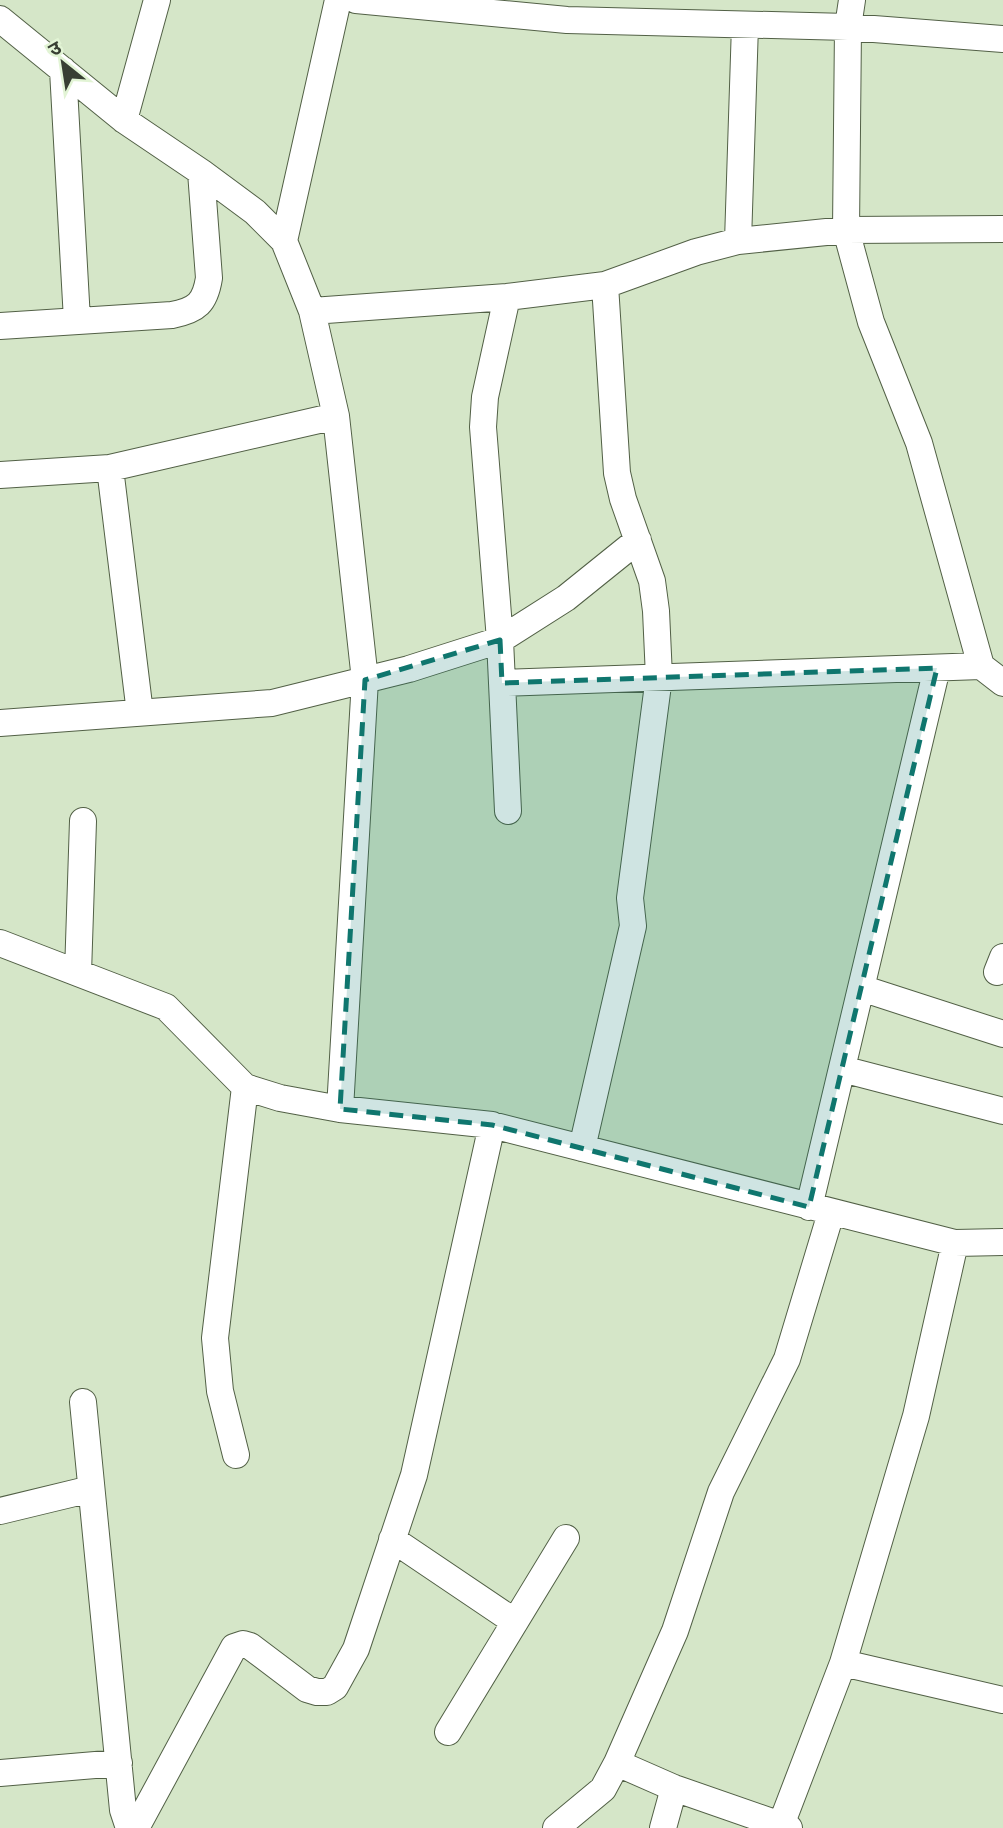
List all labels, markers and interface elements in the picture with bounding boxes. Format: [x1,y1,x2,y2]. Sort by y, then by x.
north arrow [28,28,98,98]
text: उ [43,34,67,62]

